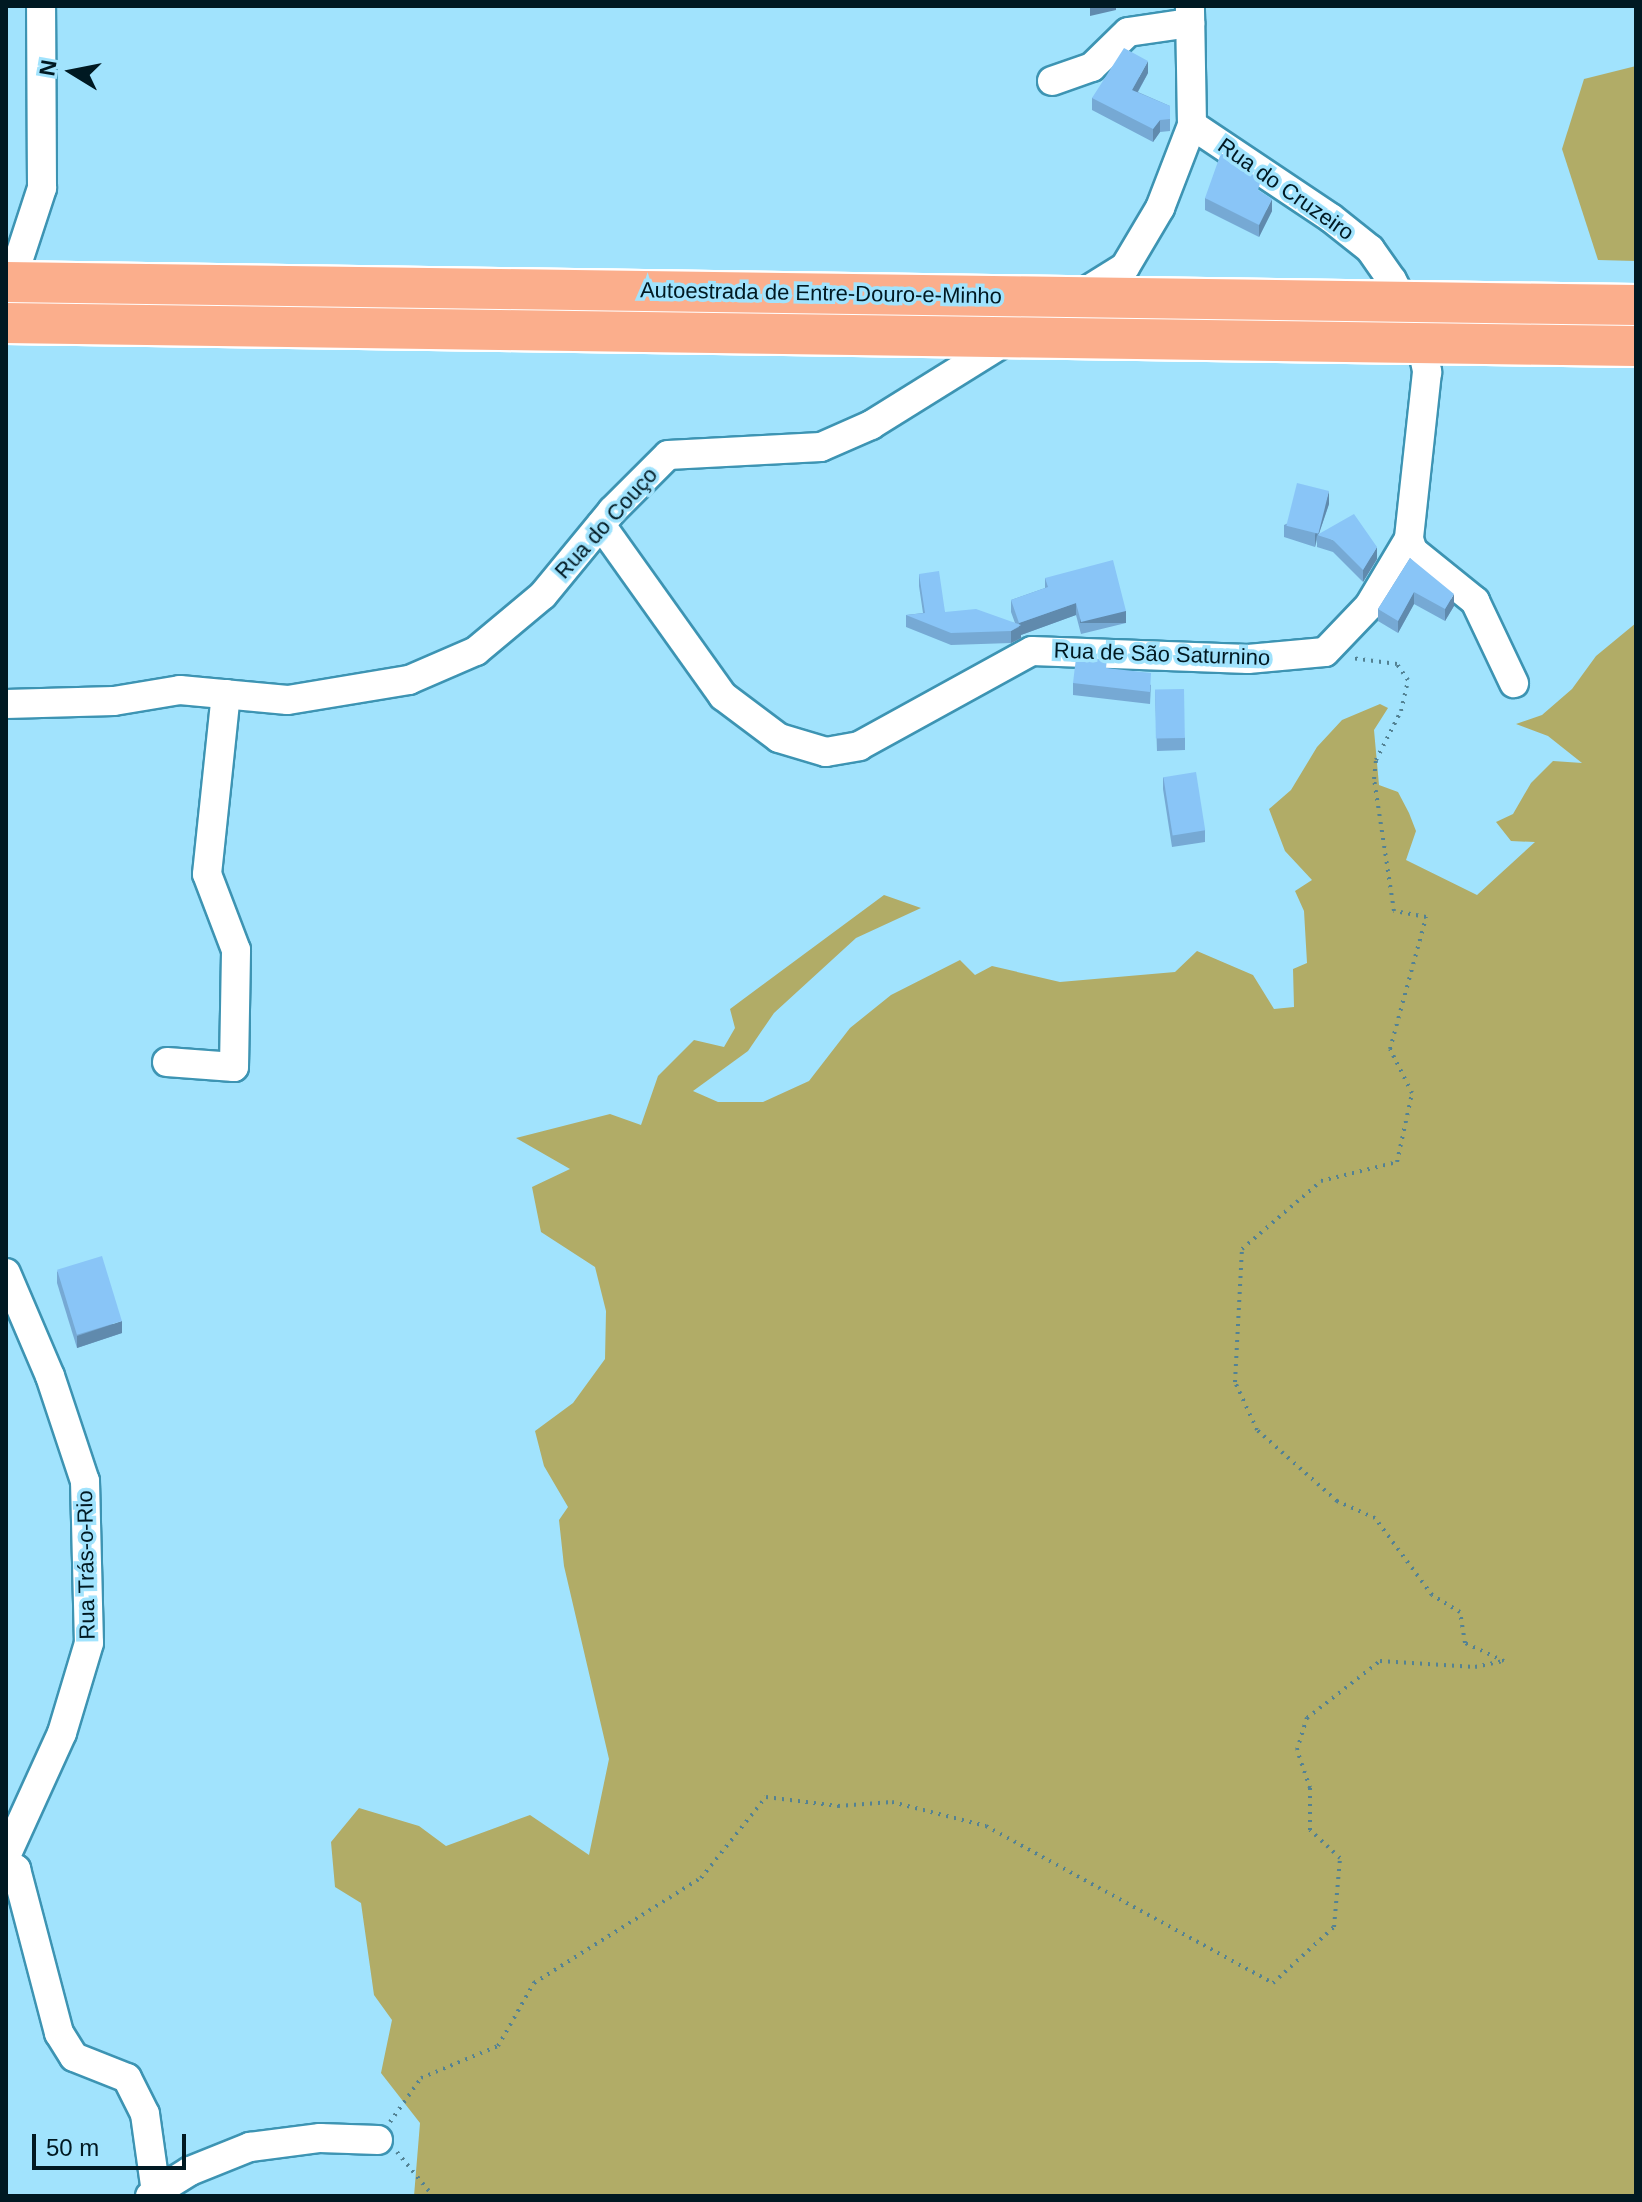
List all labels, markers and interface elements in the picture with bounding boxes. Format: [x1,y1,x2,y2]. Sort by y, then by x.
north arrow [32,32,112,112]
text: N [34,58,62,78]
street label: Rua do Cruzeiro [1213,132,1359,246]
street label: Autoestrada de Entre-Douro-e-Minho [640,277,1002,309]
street label: Rua do Couço [549,462,663,584]
street label: Rua de São Saturnino [1053,637,1271,671]
street label: Rua Trás-o-Rio [71,1490,101,1640]
scale bar [36,2118,190,2168]
text: 50 m [46,2134,99,2161]

